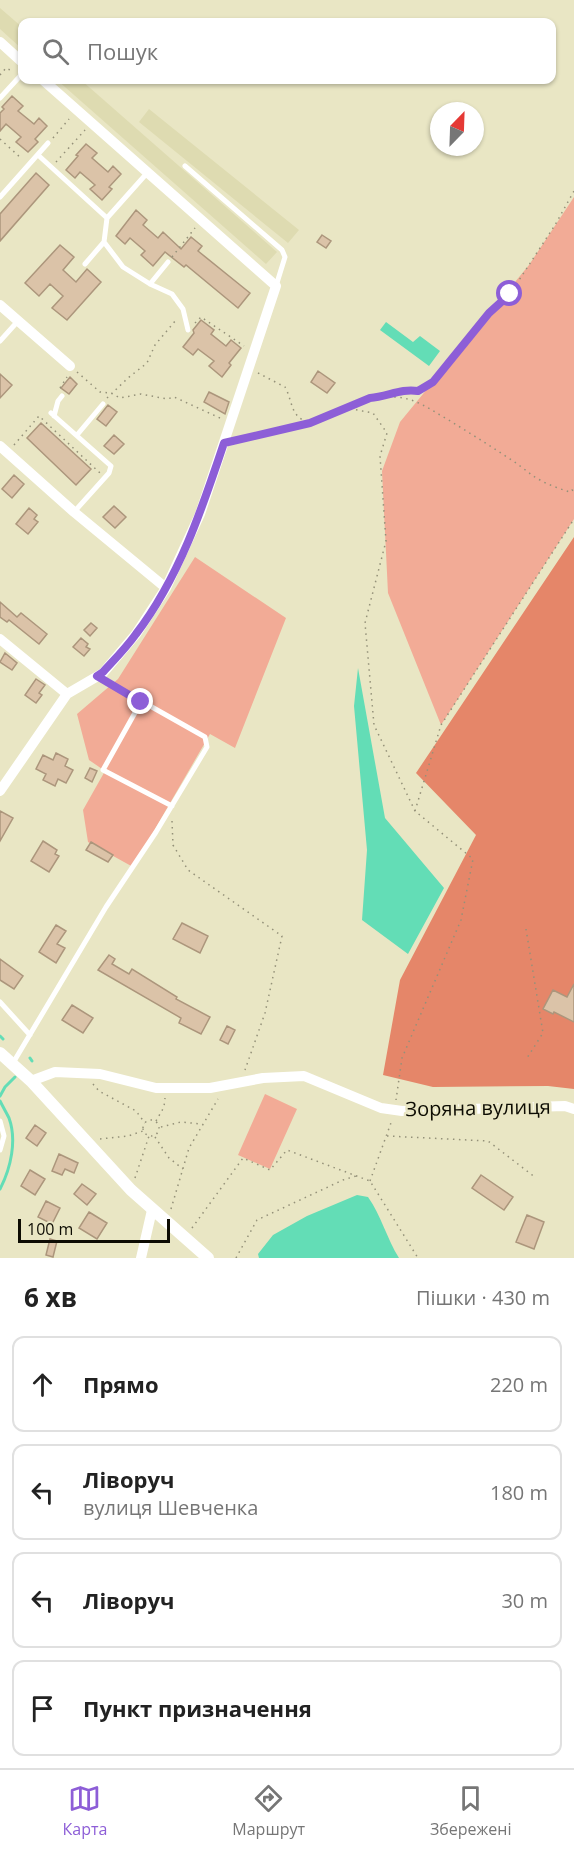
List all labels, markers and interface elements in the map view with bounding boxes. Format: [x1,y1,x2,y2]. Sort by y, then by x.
search box [18,18,556,84]
icon: search [39,35,72,68]
text: Пошук [87,36,158,66]
north arrow [430,102,484,156]
route start [496,280,522,306]
route end [127,688,153,714]
street label: Зоряна вулиця [405,1093,551,1122]
scale bar [18,1216,170,1244]
text: 100 m [27,1218,73,1240]
text: 6 хв [24,1279,77,1315]
text: Пішки · 430 m [416,1284,550,1311]
icon: ahead [26,1368,59,1401]
text: Прямо [83,1369,159,1399]
text: 220 m [490,1371,548,1398]
text: Ліворуч [83,1464,174,1494]
icon: left [26,1476,59,1509]
text: 180 m [490,1479,548,1506]
text: вулиця Шевченка [83,1494,258,1521]
icon: left [26,1584,59,1617]
text: Ліворуч [83,1585,174,1615]
text: 30 m [501,1587,548,1614]
icon: arrive [26,1692,59,1725]
text: Пункт призначення [83,1693,312,1723]
tab: Карта [62,1782,107,1840]
tab: Маршрут [232,1782,305,1840]
tab: Збережені [430,1782,511,1840]

